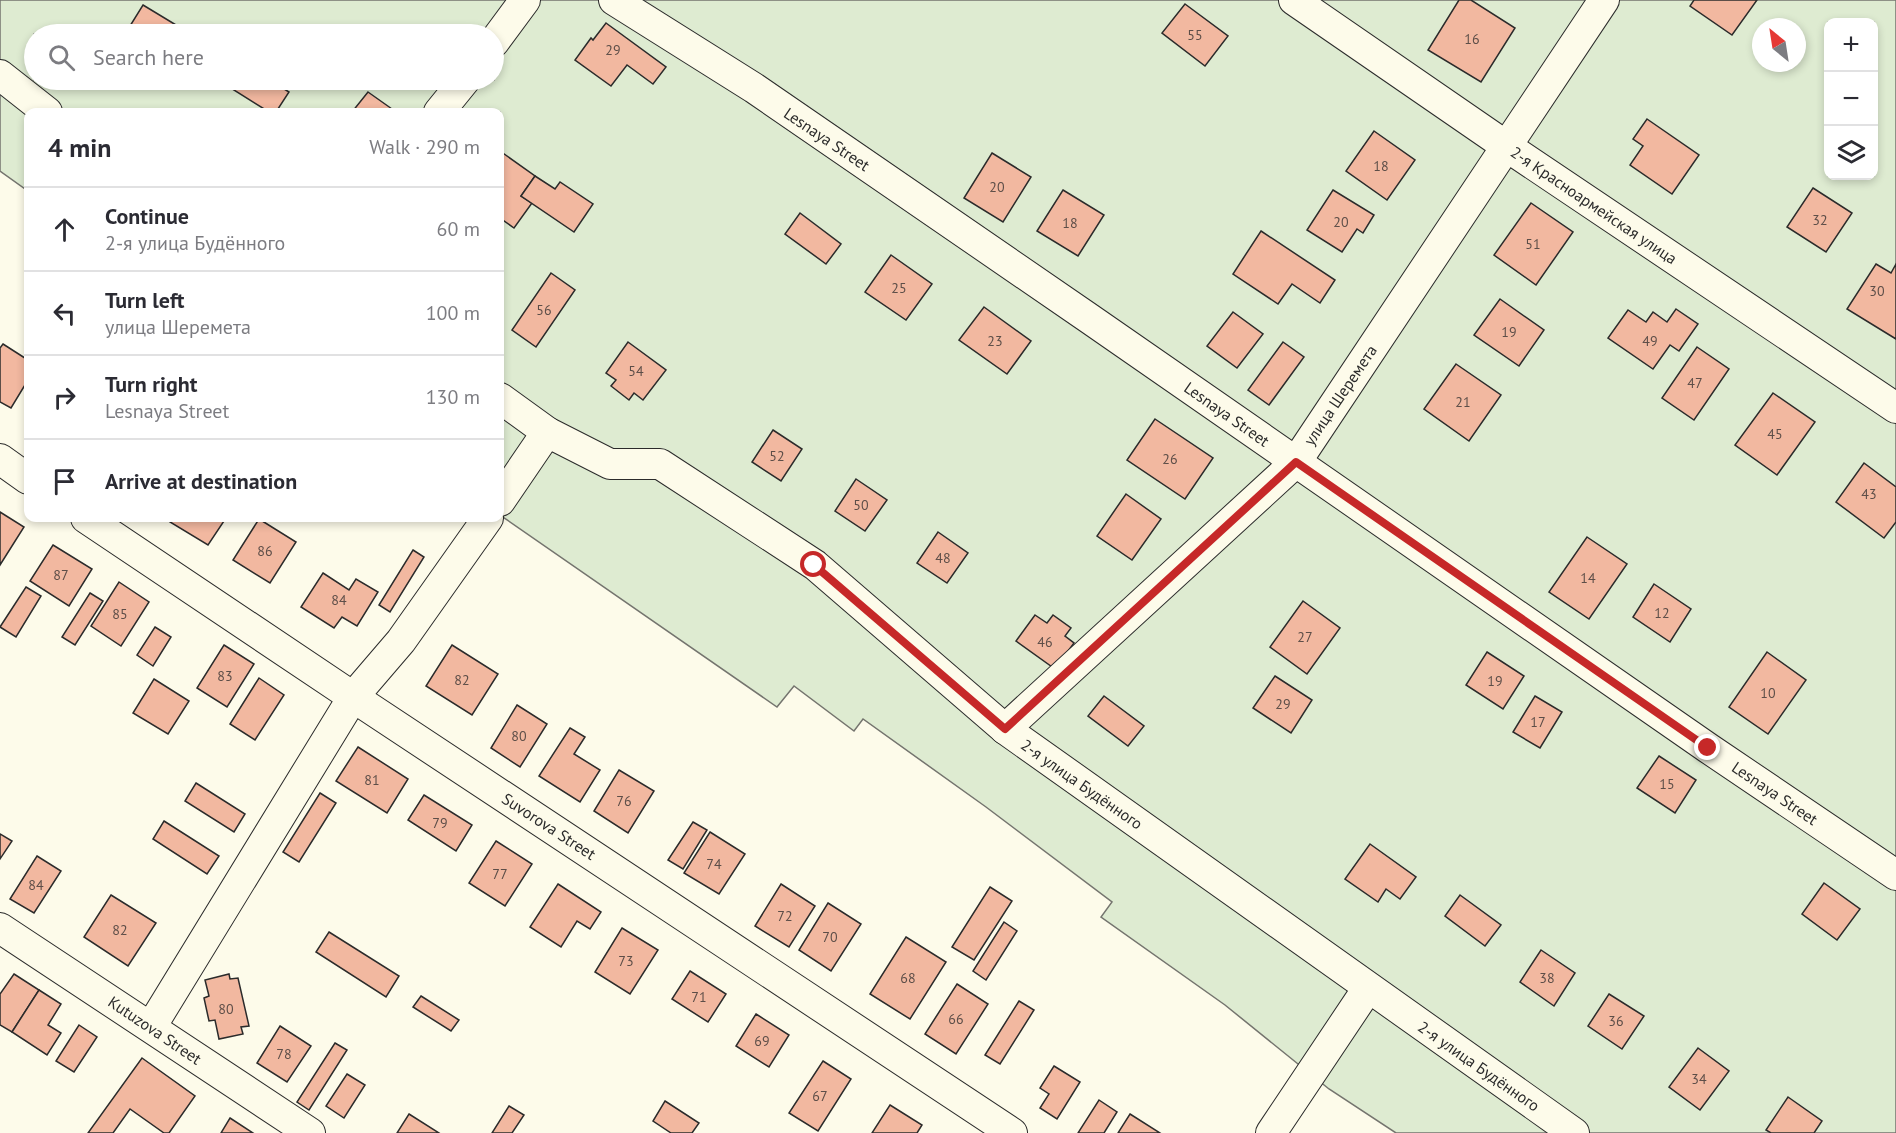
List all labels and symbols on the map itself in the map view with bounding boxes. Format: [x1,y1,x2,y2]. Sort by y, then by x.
north arrow [1752,18,1806,72]
house number: 55 [1187,26,1203,44]
house number: 16 [1464,30,1480,48]
house number: 29 [605,41,621,59]
street label: Lesnaya Street [780,103,874,175]
street label: 2-я Красноармейская улица [1507,142,1681,268]
house number: 18 [1373,157,1389,175]
house number: 20 [989,178,1005,196]
house number: 32 [1812,211,1828,229]
house number: 20 [1333,213,1349,231]
house number: 18 [1062,214,1078,232]
house number: 51 [1525,235,1541,253]
house number: 25 [891,279,907,297]
house number: 30 [1869,282,1885,300]
house number: 56 [536,301,552,319]
house number: 19 [1501,323,1517,341]
house number: 23 [987,332,1003,350]
house number: 49 [1642,332,1658,350]
street label: улица Шеремета [1299,341,1381,449]
house number: 54 [628,362,644,380]
house number: 47 [1687,374,1703,392]
street label: Lesnaya Street [1181,377,1274,451]
house number: 21 [1455,393,1471,411]
house number: 45 [1767,425,1783,443]
house number: 52 [769,447,785,465]
house number: 26 [1162,450,1178,468]
house number: 43 [1861,485,1877,503]
house number: 50 [853,496,869,514]
house number: 86 [257,542,273,560]
house number: 48 [935,549,951,567]
route start [800,551,826,577]
house number: 87 [53,566,69,584]
house number: 14 [1580,569,1596,587]
house number: 84 [331,591,347,609]
house number: 12 [1654,604,1670,622]
house number: 85 [112,605,128,623]
house number: 27 [1297,628,1313,646]
house number: 46 [1037,633,1053,651]
house number: 83 [217,667,233,685]
house number: 82 [454,671,470,689]
house number: 19 [1487,672,1503,690]
house number: 10 [1760,684,1776,702]
house number: 29 [1275,695,1291,713]
house number: 17 [1530,713,1546,731]
house number: 80 [511,727,527,745]
street label: 2-я улица Будённого [1017,734,1147,834]
route end [1694,734,1720,760]
street label: Lesnaya Street [1728,757,1822,829]
house number: 81 [364,771,380,789]
house number: 15 [1659,775,1675,793]
street label: Suvorova Street [498,788,600,864]
house number: 76 [616,792,632,810]
house number: 79 [432,814,448,832]
house number: 74 [706,855,722,873]
house number: 77 [492,865,508,883]
house number: 84 [28,876,44,894]
house number: 72 [777,907,793,925]
house number: 82 [112,921,128,939]
house number: 70 [822,928,838,946]
house number: 73 [618,952,634,970]
house number: 68 [900,969,916,987]
house number: 38 [1539,969,1555,987]
house number: 71 [691,988,707,1006]
street label: Kutuzova Street [105,991,206,1069]
house number: 80 [218,1000,234,1018]
house number: 66 [948,1010,964,1028]
house number: 36 [1608,1012,1624,1030]
street label: 2-я улица Будённого [1414,1016,1544,1116]
house number: 69 [754,1032,770,1050]
house number: 78 [276,1045,292,1063]
house number: 34 [1691,1070,1707,1088]
house number: 67 [812,1087,828,1105]

